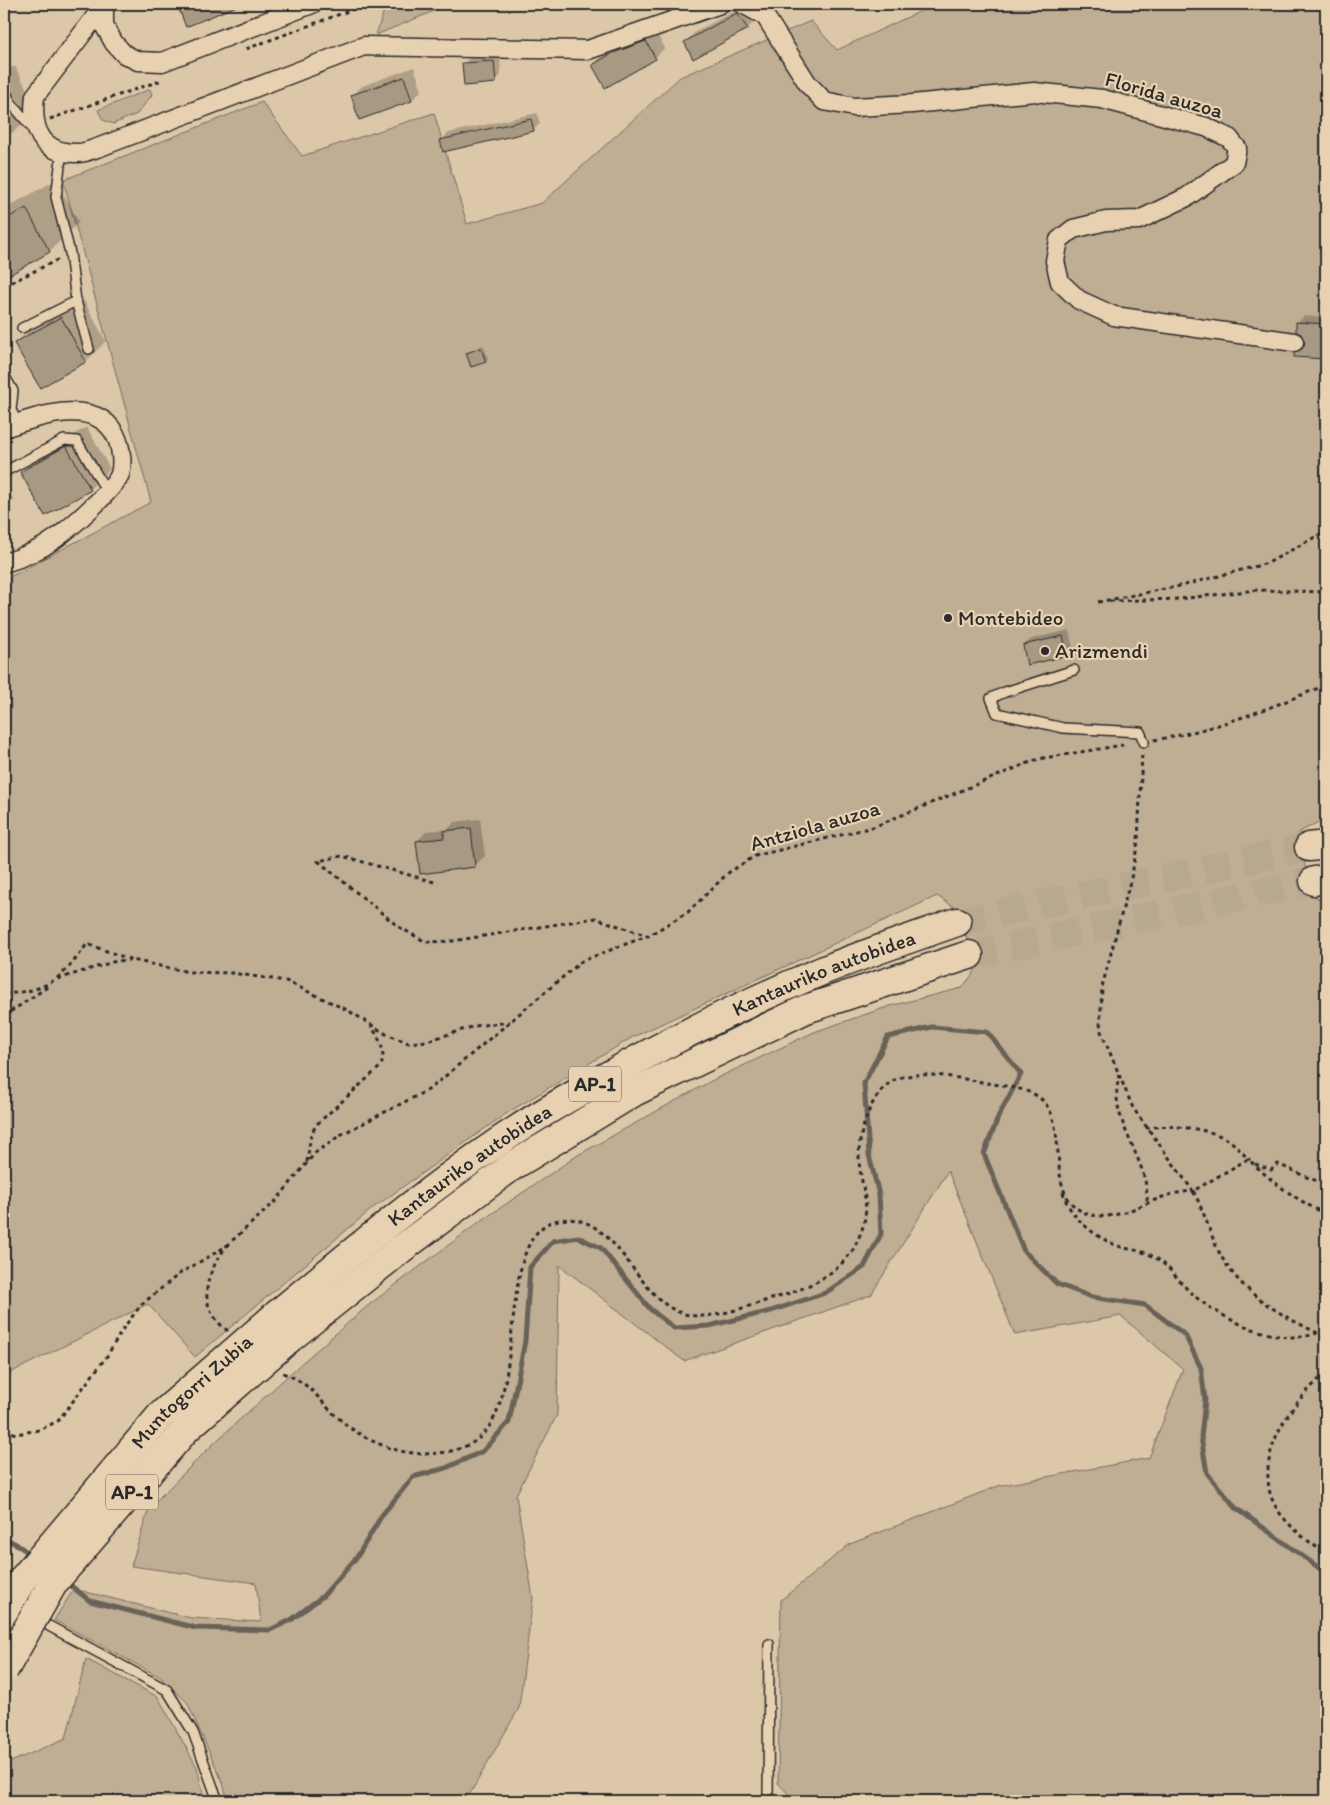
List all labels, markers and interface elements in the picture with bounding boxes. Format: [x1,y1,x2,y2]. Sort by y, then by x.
street label: Florida auzoa [1102,66,1226,123]
place label: Montebideo [958,605,1063,630]
marker: Montebideo [942,612,954,624]
place label: Arizmendi [1055,638,1148,663]
marker: Arizmendi [1039,645,1051,657]
street label: Antziola auzoa [747,795,883,856]
street label: Kantauriko autobidea [728,925,918,1021]
road number: AP-1 [569,1066,621,1102]
street label: Kantauriko autobidea [382,1098,556,1231]
street label: Muntogorri Zubia [125,1329,257,1453]
road number: AP-1 [106,1474,158,1510]

